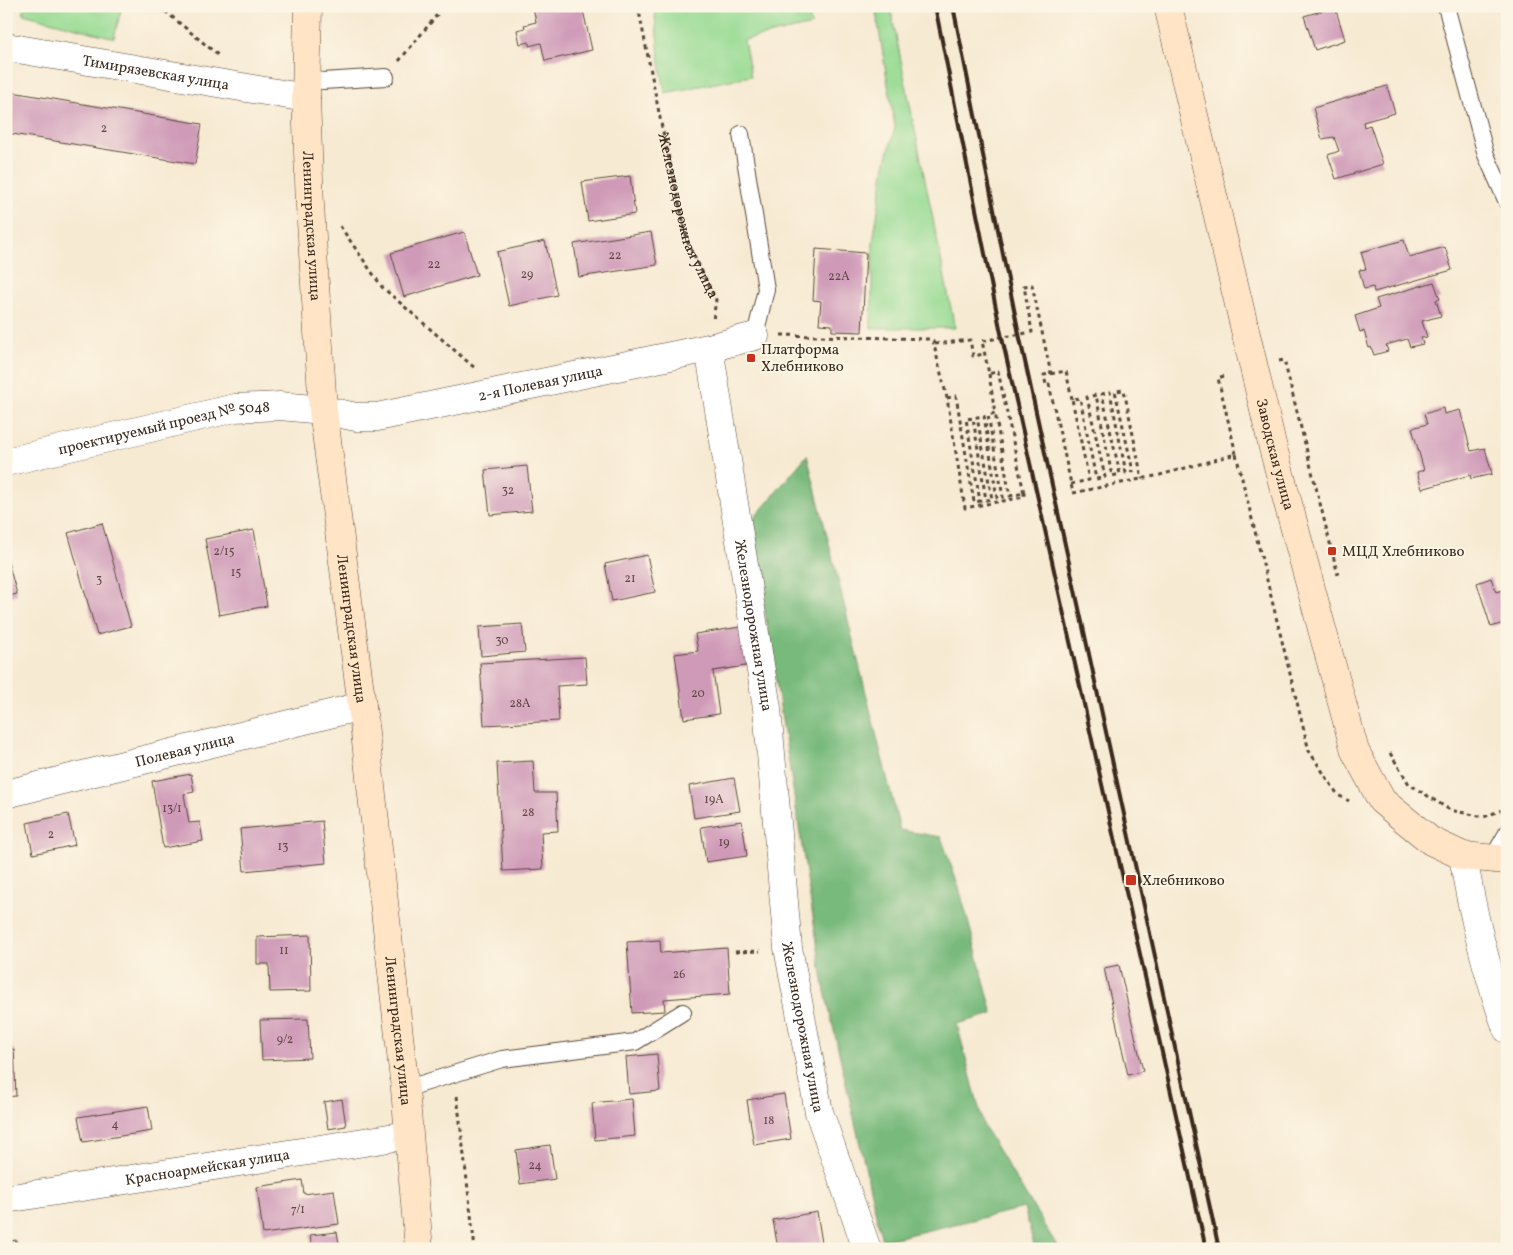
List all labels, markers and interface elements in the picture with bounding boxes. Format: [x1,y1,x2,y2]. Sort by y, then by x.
street label: Тимирязевская улица [81,51,231,97]
house number: 2 [101,121,107,137]
street label: Железнодорожная улица [651,131,723,303]
street label: Ленинградская улица [296,150,325,302]
house number: 22 [609,248,621,264]
house number: 22 [428,257,440,273]
house number: 29 [521,267,533,283]
house number: 22А [828,269,850,285]
place label: Платформа Хлебниково [761,340,844,378]
marker: Платформа Хлебниково [745,352,757,364]
street label: 2-я Полевая улица [476,361,605,408]
street label: проектируемый проезд № 5048 [56,397,270,461]
street label: Заводская улица [1250,397,1298,513]
house number: 32 [502,483,514,499]
street label: Железнодорожная улица [728,538,776,713]
place label: МЦД Хлебниково [1342,542,1465,563]
house number: 2/15 [214,544,235,560]
marker: МЦД Хлебниково [1326,545,1338,557]
street label: Ленинградская улица [330,553,371,705]
house number: 15 [231,565,241,581]
house number: 21 [624,571,636,587]
house number: 3 [96,572,102,588]
house number: 30 [495,633,509,649]
house number: 20 [691,686,705,702]
house number: 28А [510,696,531,712]
street label: Полевая улица [133,729,237,774]
house number: 19А [704,792,724,808]
house number: 13/1 [162,801,182,817]
house number: 28 [522,805,534,821]
house number: 2 [48,827,54,843]
house number: 19 [719,835,729,851]
house number: 13 [278,839,288,855]
place label: Хлебниково [1142,871,1225,892]
marker: Хлебниково [1124,873,1138,887]
street label: Железнодорожная улица [775,940,828,1115]
house number: 11 [279,943,289,959]
street label: Ленинградская улица [378,955,415,1107]
house number: 26 [673,967,685,983]
house number: 9/2 [277,1032,293,1048]
house number: 18 [764,1113,774,1129]
house number: 4 [111,1117,119,1133]
street label: Красноармейская улица [124,1145,292,1192]
house number: 24 [528,1158,542,1174]
house number: 7/1 [291,1202,305,1218]

